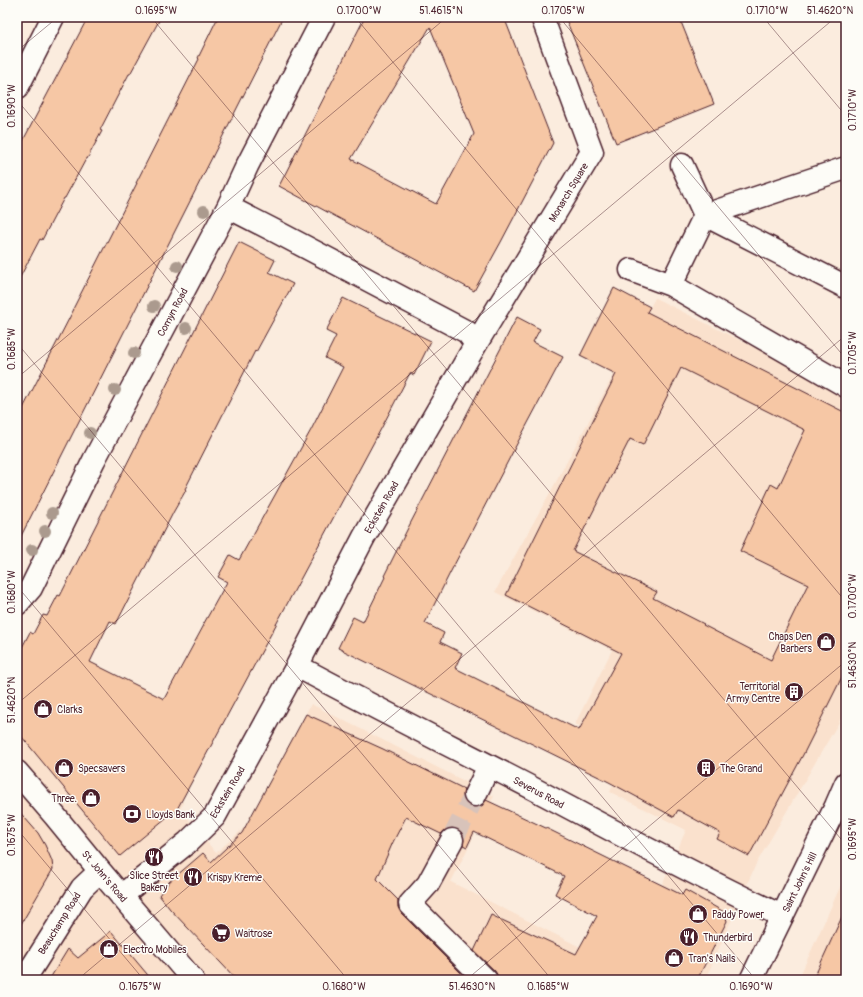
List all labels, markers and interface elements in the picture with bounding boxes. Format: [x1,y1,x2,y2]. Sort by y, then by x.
text: 0.1695°W [135,5,178,17]
text: 0.1700°W [337,5,382,17]
text: 51.4615°N [419,5,463,17]
text: 0.1705°W [541,5,585,17]
text: 0.1710°W [746,5,788,17]
text: 51.4620°N [807,5,854,17]
text: 0.1690°W [6,84,18,128]
text: 0.1710°W [847,89,859,131]
street label: Monarch Square [547,161,591,224]
street label: Comyn Road [155,286,191,339]
text: 0.1685°W [6,327,18,370]
text: 0.1705°W [847,331,859,375]
street label: Eckstein Road [362,479,402,536]
text: 0.1680°W [6,570,18,614]
text: 0.1700°W [847,573,859,618]
place label: Chaps Den Barbers [768,631,813,655]
shop icon: Chaps Den Barbers [815,631,837,653]
text: 51.4630°N [847,641,859,688]
text: 51.4620°N [6,676,18,723]
place label: Territorial Army Centre [726,681,780,705]
building icon: Territorial Army Centre [783,681,805,703]
shop icon: Clarks [32,698,54,720]
place label: Clarks [57,704,83,716]
shop icon: Specsavers [53,757,75,779]
building icon: The Grand [695,757,717,779]
place label: Specsavers [78,763,126,775]
place label: The Grand [720,763,763,775]
street label: Eckstein Road [208,764,248,821]
street label: Severus Road [511,774,566,811]
shop icon: Three. [80,787,102,809]
place label: Three. [51,793,77,805]
bank icon: Lloyds Bank [121,803,143,825]
place label: Lloyds Bank [146,809,196,821]
text: 0.1675°W [6,813,18,856]
text: 0.1695°W [847,817,859,860]
restaurant icon: Slice Street Bakery [143,846,165,868]
street label: St. John's Road [79,848,129,905]
street label: Saint John's Hill [780,850,820,915]
restaurant icon: Krispy Kreme [182,866,204,888]
place label: Slice Street Bakery [129,870,180,894]
place label: Krispy Kreme [207,872,262,884]
street label: Beauchamp Road [36,890,84,957]
shop icon: Paddy Power [687,903,709,925]
place label: Paddy Power [712,909,764,921]
supermarket icon: Waitrose [210,922,232,944]
restaurant icon: Thunderbird [678,926,700,948]
place label: Waitrose [235,928,272,940]
place label: Thunderbird [703,932,752,944]
shop icon: Electro Mobiles [98,938,120,960]
place label: Electro Mobiles [123,944,187,956]
shop icon: Tran's Nails [663,947,685,969]
place label: Tran's Nails [688,953,736,965]
text: 0.1675°W [119,981,162,993]
text: 0.1680°W [322,981,366,993]
text: 51.4630°N [449,981,496,993]
text: 0.1685°W [527,981,570,993]
text: 0.1690°W [729,981,773,993]

